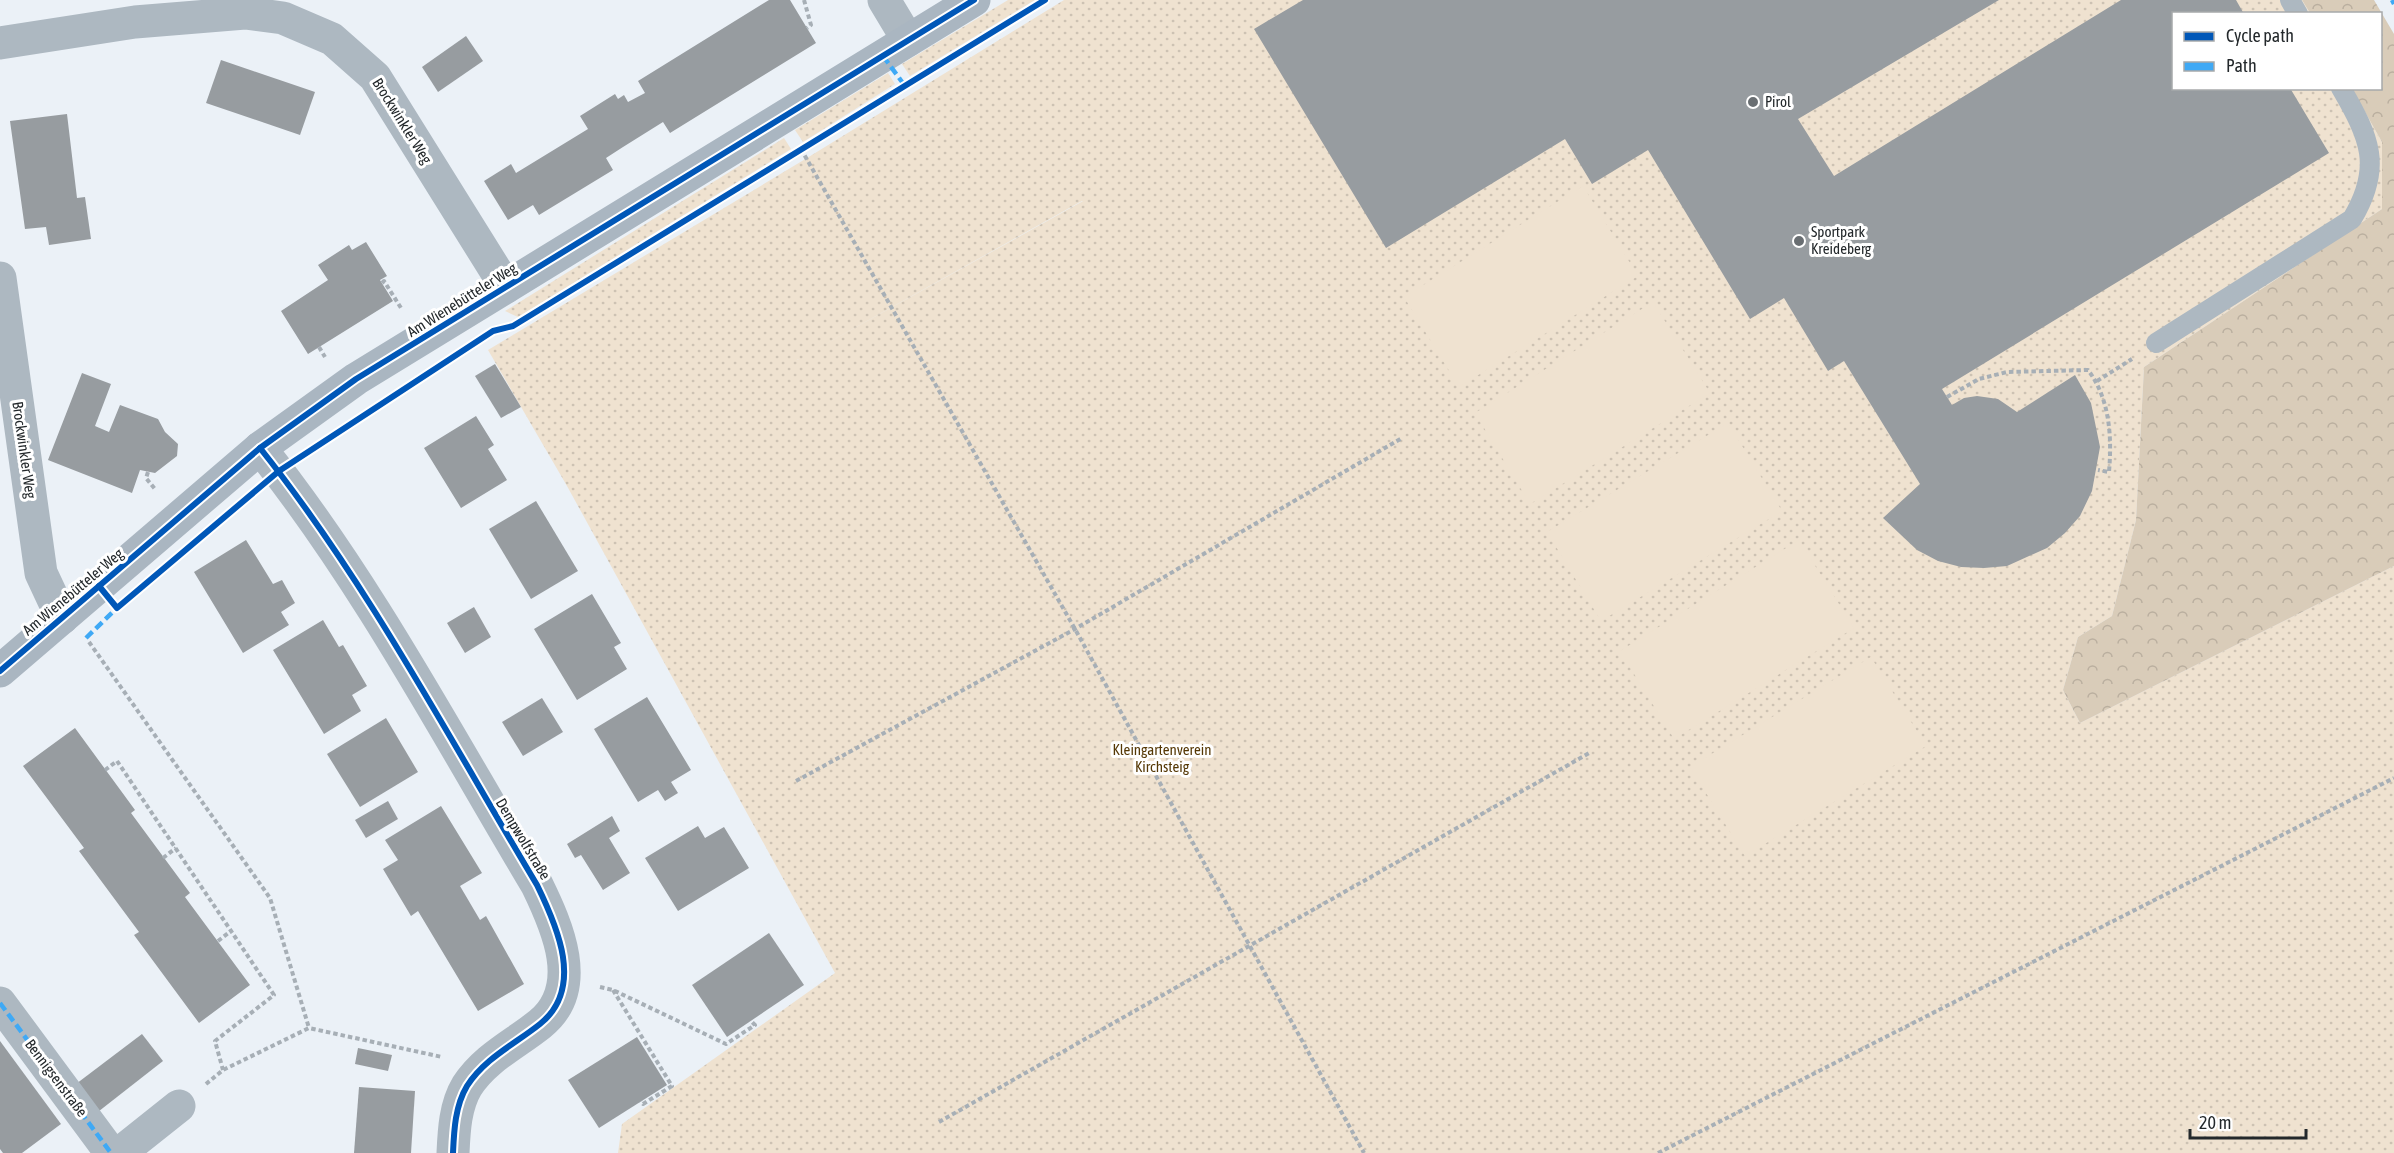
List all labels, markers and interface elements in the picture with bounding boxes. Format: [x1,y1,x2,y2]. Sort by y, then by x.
legend [2172,12,2382,90]
text: Cycle path [2226,25,2294,46]
text: Path [2226,55,2257,76]
street label: Brockwinkler Weg [369,75,436,167]
place label: Pirol [1765,93,1791,110]
marker: Pirol [1746,95,1760,109]
place label: Sportpark Kreideberg [1811,223,1872,257]
marker: Sportpark Kreideberg [1792,234,1806,248]
street label: Am Wienebütteler Weg [404,259,520,340]
street label: Brockwinkler Weg [9,400,40,500]
street label: Am Wienebütteler Weg [19,544,127,639]
park label: Kleingartenverein Kirchsteig [1112,741,1212,775]
street label: Dempwolfstraße [493,795,554,882]
street label: Bennigsenstraße [22,1036,91,1120]
scale bar [2190,1102,2306,1140]
text: 20 m [2199,1112,2231,1133]

